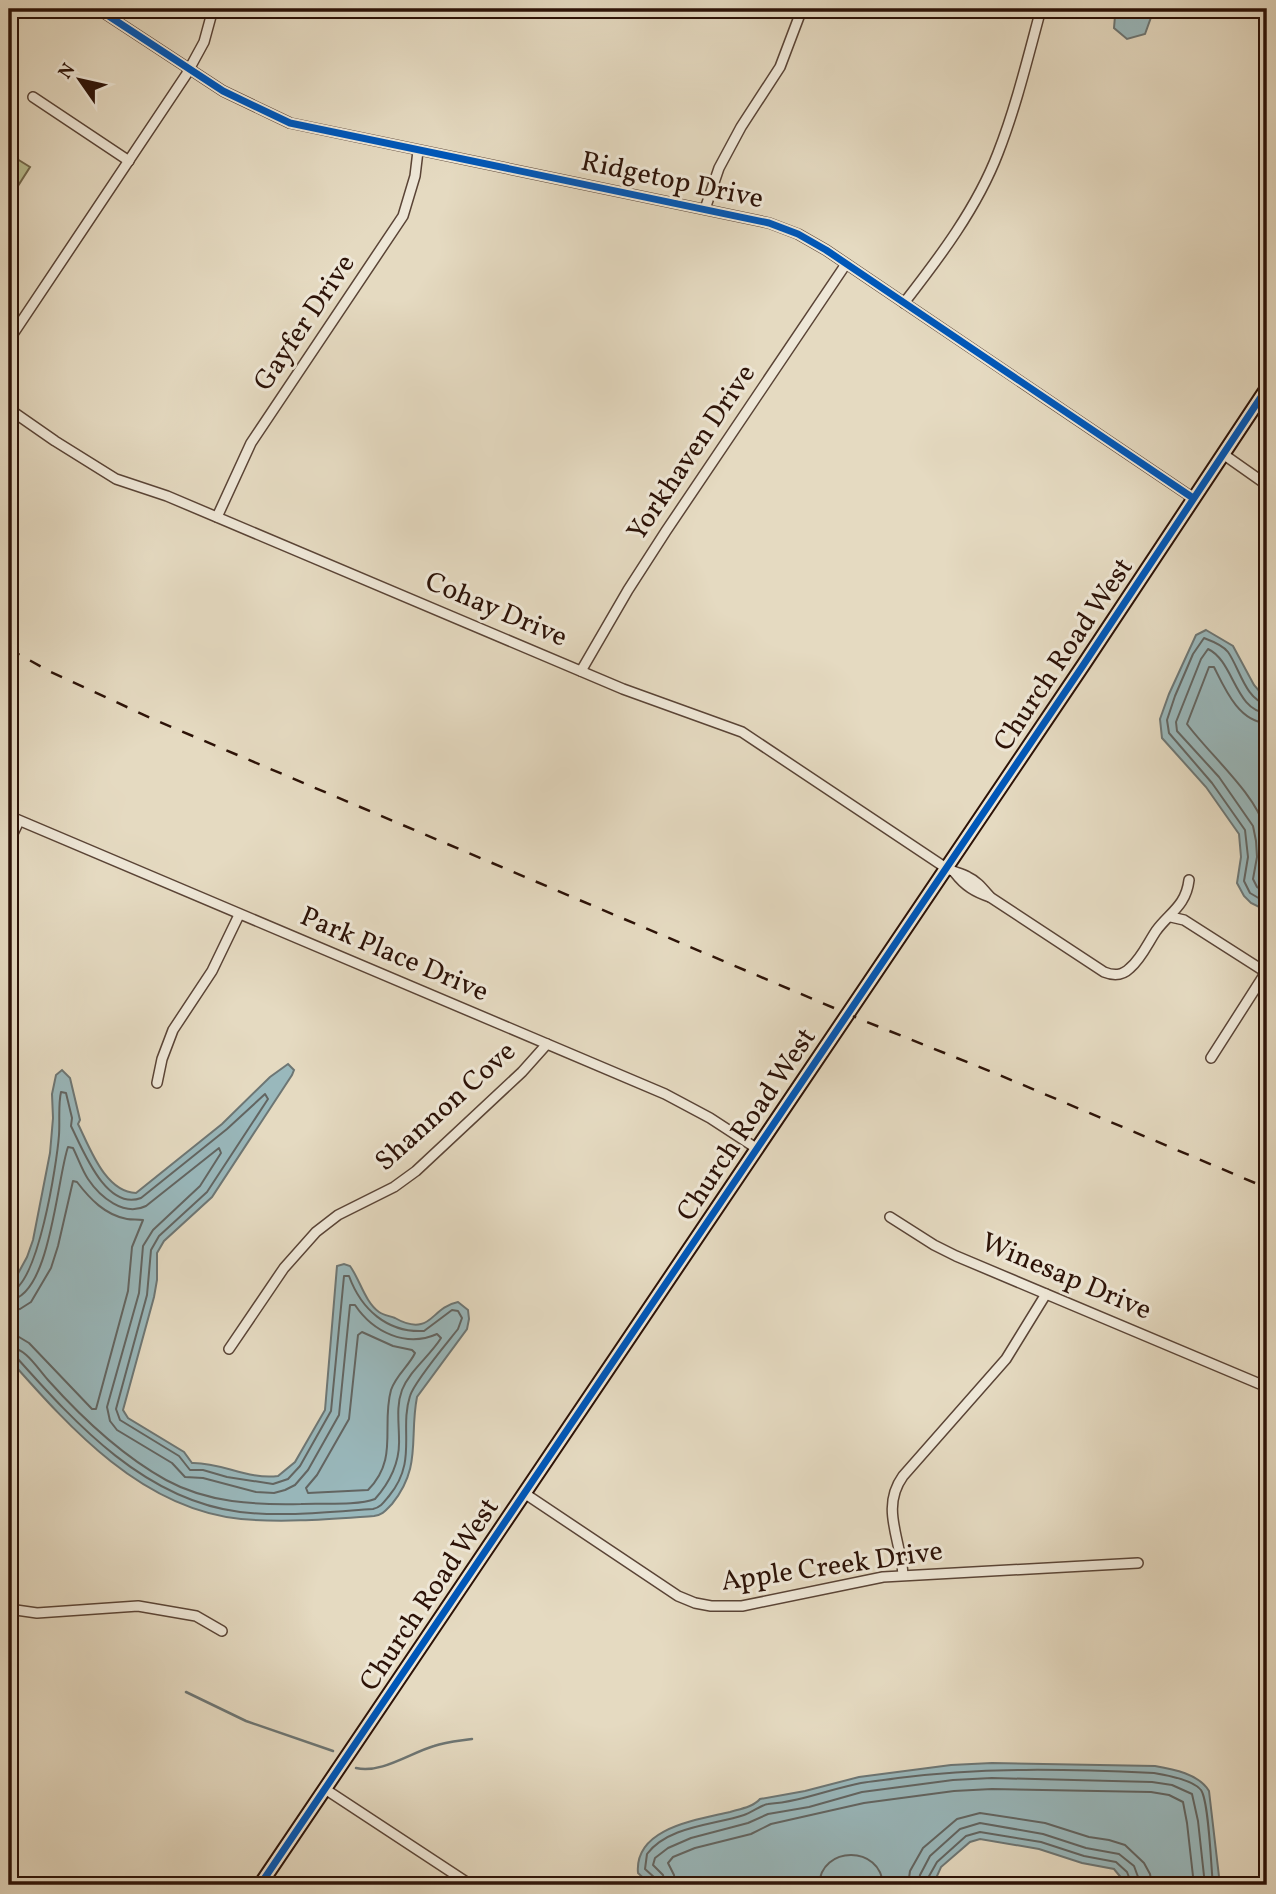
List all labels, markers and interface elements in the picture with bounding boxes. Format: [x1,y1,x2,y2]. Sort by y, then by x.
north arrow [46,46,116,116]
text: N [53,58,82,85]
street label: Ridgetop Drive [577,143,767,219]
street label: Gayfer Drive [245,247,365,399]
street label: Yorkhaven Drive [618,357,766,549]
street label: Church Road West [985,551,1143,759]
street label: Cohay Drive [419,563,573,657]
street label: Park Place Drive [294,898,494,1012]
street label: Church Road West [668,1021,826,1229]
street label: Shannon Cove [367,1033,525,1181]
street label: Winesap Drive [975,1224,1157,1330]
street label: Church Road West [351,1491,509,1699]
street label: Apple Creek Drive [719,1532,945,1602]

